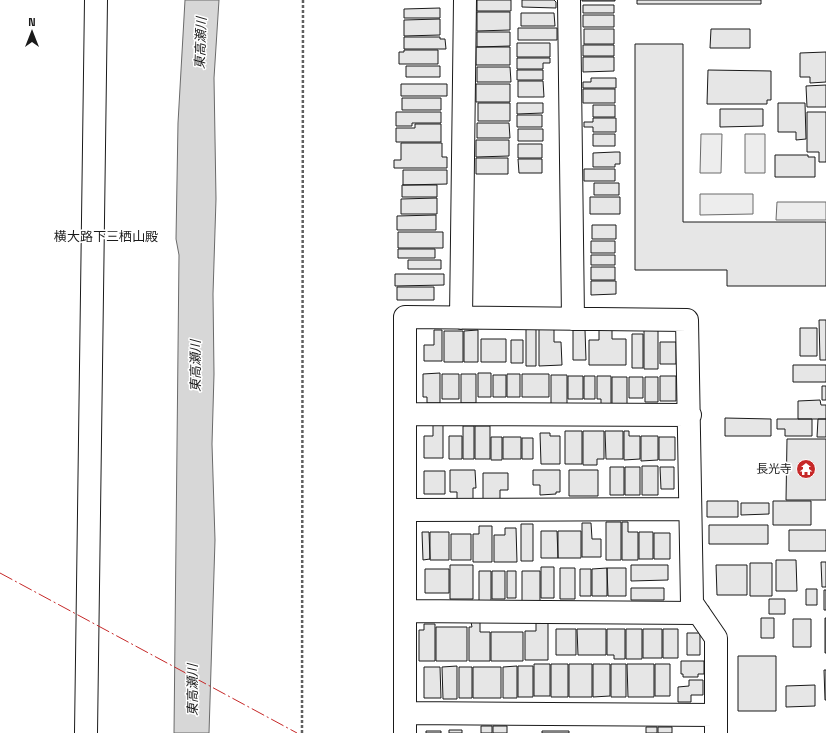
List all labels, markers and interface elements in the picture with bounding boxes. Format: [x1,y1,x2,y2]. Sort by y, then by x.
north arrow [12,12,52,52]
text: N [28,15,36,29]
water label: 東高瀬川 [191,15,210,69]
district label: 横大路下三栖山殿 [54,228,158,245]
water label: 東高瀬川 [187,338,204,392]
temple icon: 長光寺 [795,458,817,480]
place label: 長光寺 [756,461,792,477]
water label: 東高瀬川 [184,662,201,716]

